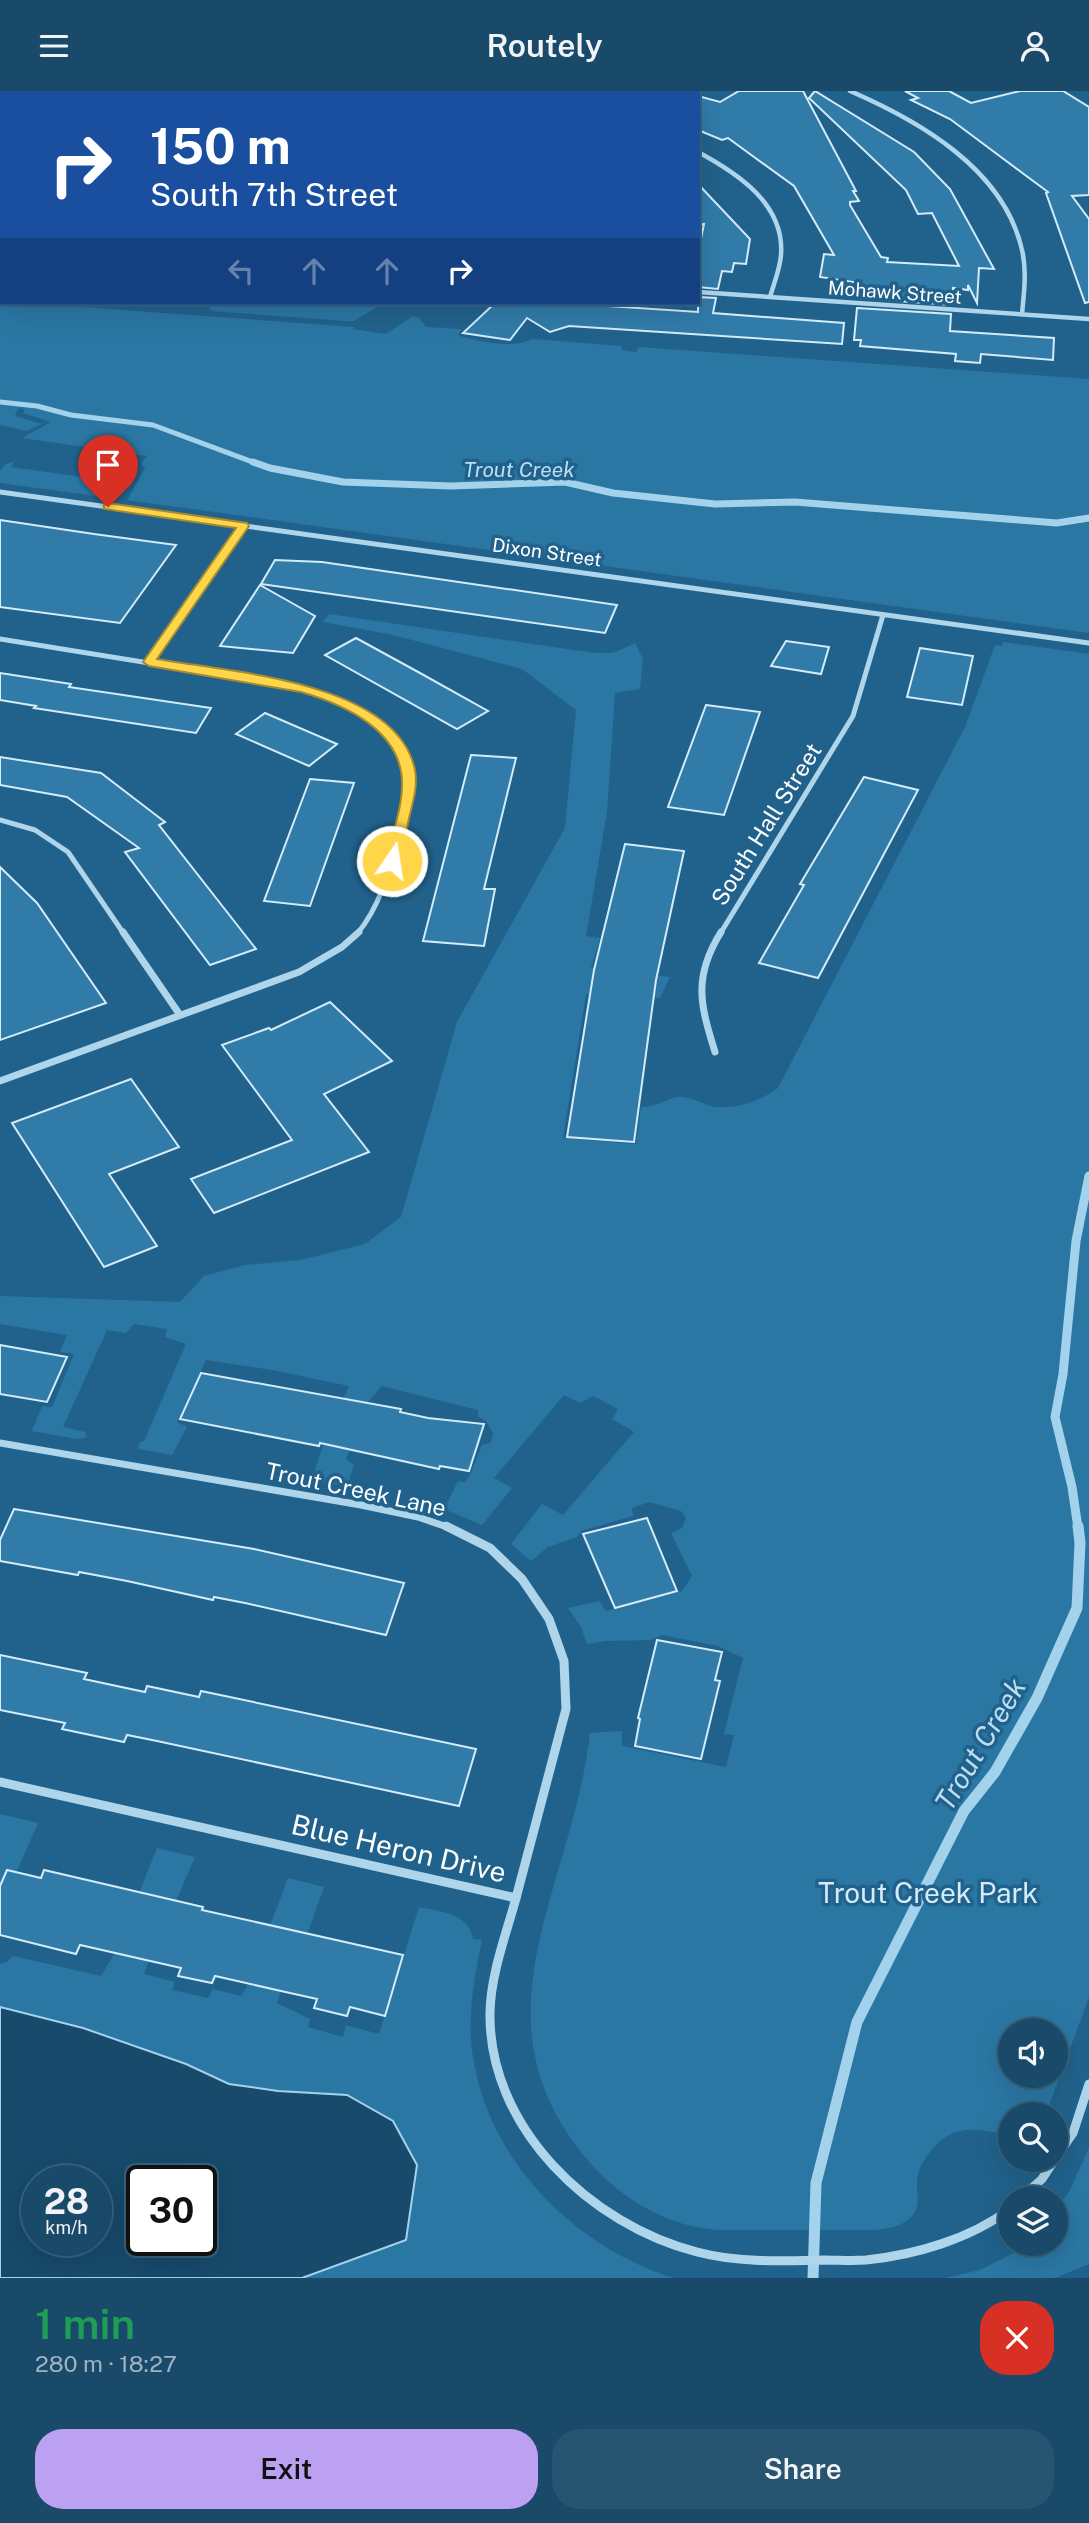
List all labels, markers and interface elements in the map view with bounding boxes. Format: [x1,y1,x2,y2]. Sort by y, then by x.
icon: menu [35,27,73,65]
text: Routely [486,27,603,64]
icon: person [1016,27,1054,65]
text: 150 m [150,117,291,175]
icon: right [35,119,126,210]
text: South 7th Street [150,176,398,213]
icon: left [222,252,260,290]
icon: ahead [295,252,333,290]
icon: ahead [368,252,406,290]
icon: right [441,252,479,290]
street label: Mohawk Street [827,276,963,308]
pin [78,435,138,507]
icon: arrive [89,446,127,484]
water label: Trout Creek [463,457,575,482]
street label: Dixon Street [491,533,603,571]
street label: South Hall Street [705,738,827,910]
position arrow [355,824,429,898]
street label: Trout Creek Lane [263,1457,449,1521]
water label: Trout Creek [928,1672,1032,1816]
street label: Blue Heron Drive [289,1807,509,1889]
park label: Trout Creek Park [818,1876,1038,1909]
map controls [998,2018,1068,2256]
button: sound [998,2018,1068,2088]
button: search [998,2102,1068,2172]
speed limit sign: 30 [126,2165,217,2256]
text: 28 [44,2181,89,2222]
button: layers [998,2186,1068,2256]
text: km/h [45,2217,88,2238]
text: 1 min [35,2299,135,2348]
button: close [980,2301,1054,2375]
text: 280 m · 18:27 [35,2350,177,2377]
button: Exit [35,2429,538,2509]
button: Share [552,2429,1054,2509]

